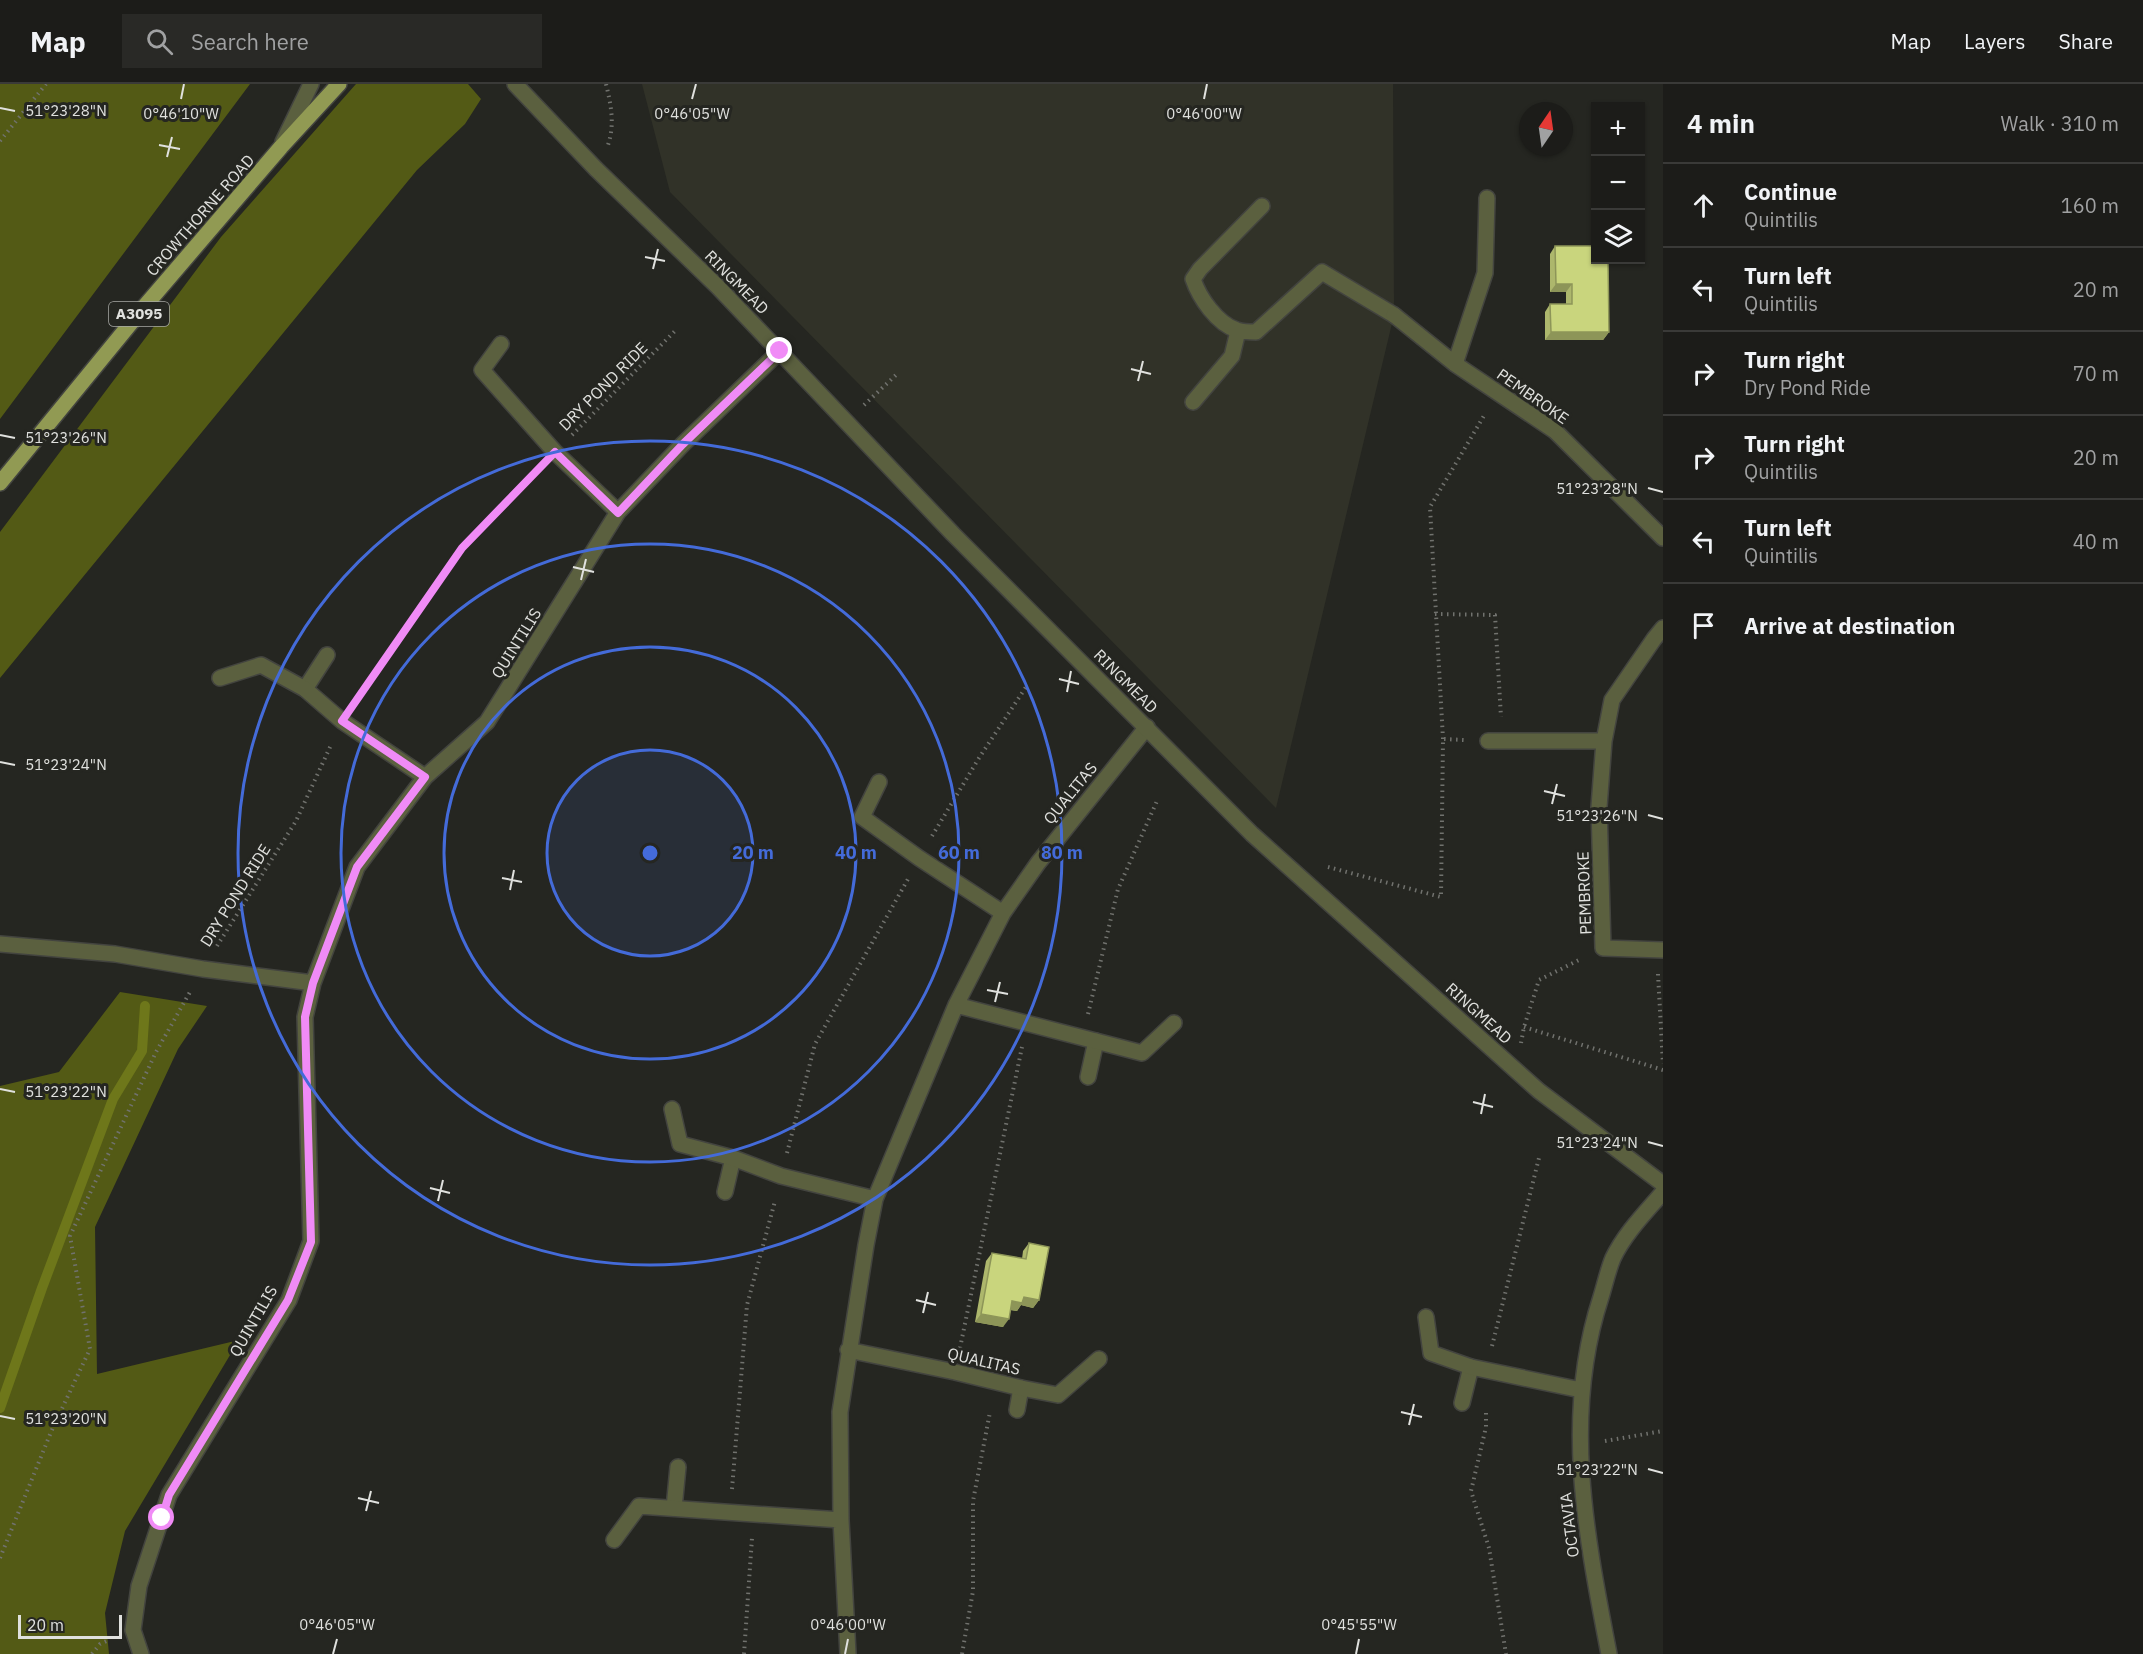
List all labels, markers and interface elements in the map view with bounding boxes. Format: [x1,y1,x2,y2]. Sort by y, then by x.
search box [122,14,542,68]
text: Map [30,23,86,60]
icon: search [143,25,176,58]
text: Search here [191,27,309,56]
text: Map [1891,27,1931,55]
text: Layers [1964,27,2026,55]
text: Share [2059,27,2113,55]
text: 51°23'28"N [25,101,107,120]
north arrow [1519,102,1573,156]
map controls [1591,102,1645,264]
button: + [1591,102,1645,156]
text: 0°46'10"W [143,104,219,123]
text: 0°46'05"W [654,104,730,123]
text: 0°46'00"W [1166,104,1242,123]
text: 4 min [1687,106,1755,140]
text: Walk · 310 m [2001,110,2119,137]
street label: CROWTHORNE ROAD [142,150,258,280]
button: − [1591,156,1645,210]
text: Continue [1744,177,1837,206]
icon: ahead [1687,189,1720,222]
text: 160 m [2061,192,2119,219]
text: Quintilis [1744,206,1818,233]
button: layers [1591,210,1645,264]
street label: RINGMEAD [701,246,773,318]
text: Turn left [1744,261,1832,290]
icon: left [1687,273,1720,306]
text: 20 m [2073,276,2119,303]
text: Quintilis [1744,290,1818,317]
road number: A3095 [109,302,169,326]
street label: DRY POND RIDE [554,337,652,435]
route end [766,337,792,363]
text: Turn right [1744,345,1845,374]
icon: right [1687,357,1720,390]
text: 70 m [2073,360,2119,387]
street label: PEMBROKE [1493,364,1573,428]
text: Dry Pond Ride [1744,374,1871,401]
text: 51°23'26"N [25,428,107,447]
text: Turn right [1744,429,1845,458]
icon: right [1687,441,1720,474]
text: 20 m [2073,444,2119,471]
text: Quintilis [1744,458,1818,485]
text: 51°23'28"N [1556,479,1638,498]
text: Turn left [1744,513,1832,542]
icon: left [1687,525,1720,558]
text: 40 m [2073,528,2119,555]
text: Quintilis [1744,542,1818,569]
street label: QUINTILIS [487,604,545,682]
icon: arrive [1687,609,1720,642]
text: Arrive at destination [1744,611,1955,640]
street label: RINGMEAD [1090,645,1162,717]
text: 51°23'24"N [25,755,107,774]
street label: QUALITAS [1039,758,1101,828]
text: 51°23'26"N [1556,806,1638,825]
street label: DRY POND RIDE [195,840,275,950]
text: 20 m [732,841,774,864]
text: 40 m [835,841,877,864]
text: 60 m [938,841,980,864]
text: 80 m [1041,841,1083,864]
centre of rings [640,843,660,863]
street label: PEMBROKE [1573,851,1595,935]
street label: RINGMEAD [1442,978,1516,1048]
text: 51°23'22"N [25,1082,107,1101]
text: 51°23'24"N [1556,1133,1638,1152]
street label: QUINTILIS [225,1282,281,1360]
street label: QUALITAS [946,1343,1022,1379]
text: 51°23'20"N [25,1409,107,1428]
text: 51°23'22"N [1556,1460,1638,1479]
street label: OCTAVIA [1555,1491,1583,1559]
route start [148,1504,174,1530]
scale bar [18,1612,122,1640]
text: 20 m [27,1615,64,1635]
text: 0°46'05"W [299,1615,375,1634]
text: 0°46'00"W [810,1615,886,1634]
text: 0°45'55"W [1321,1615,1397,1634]

